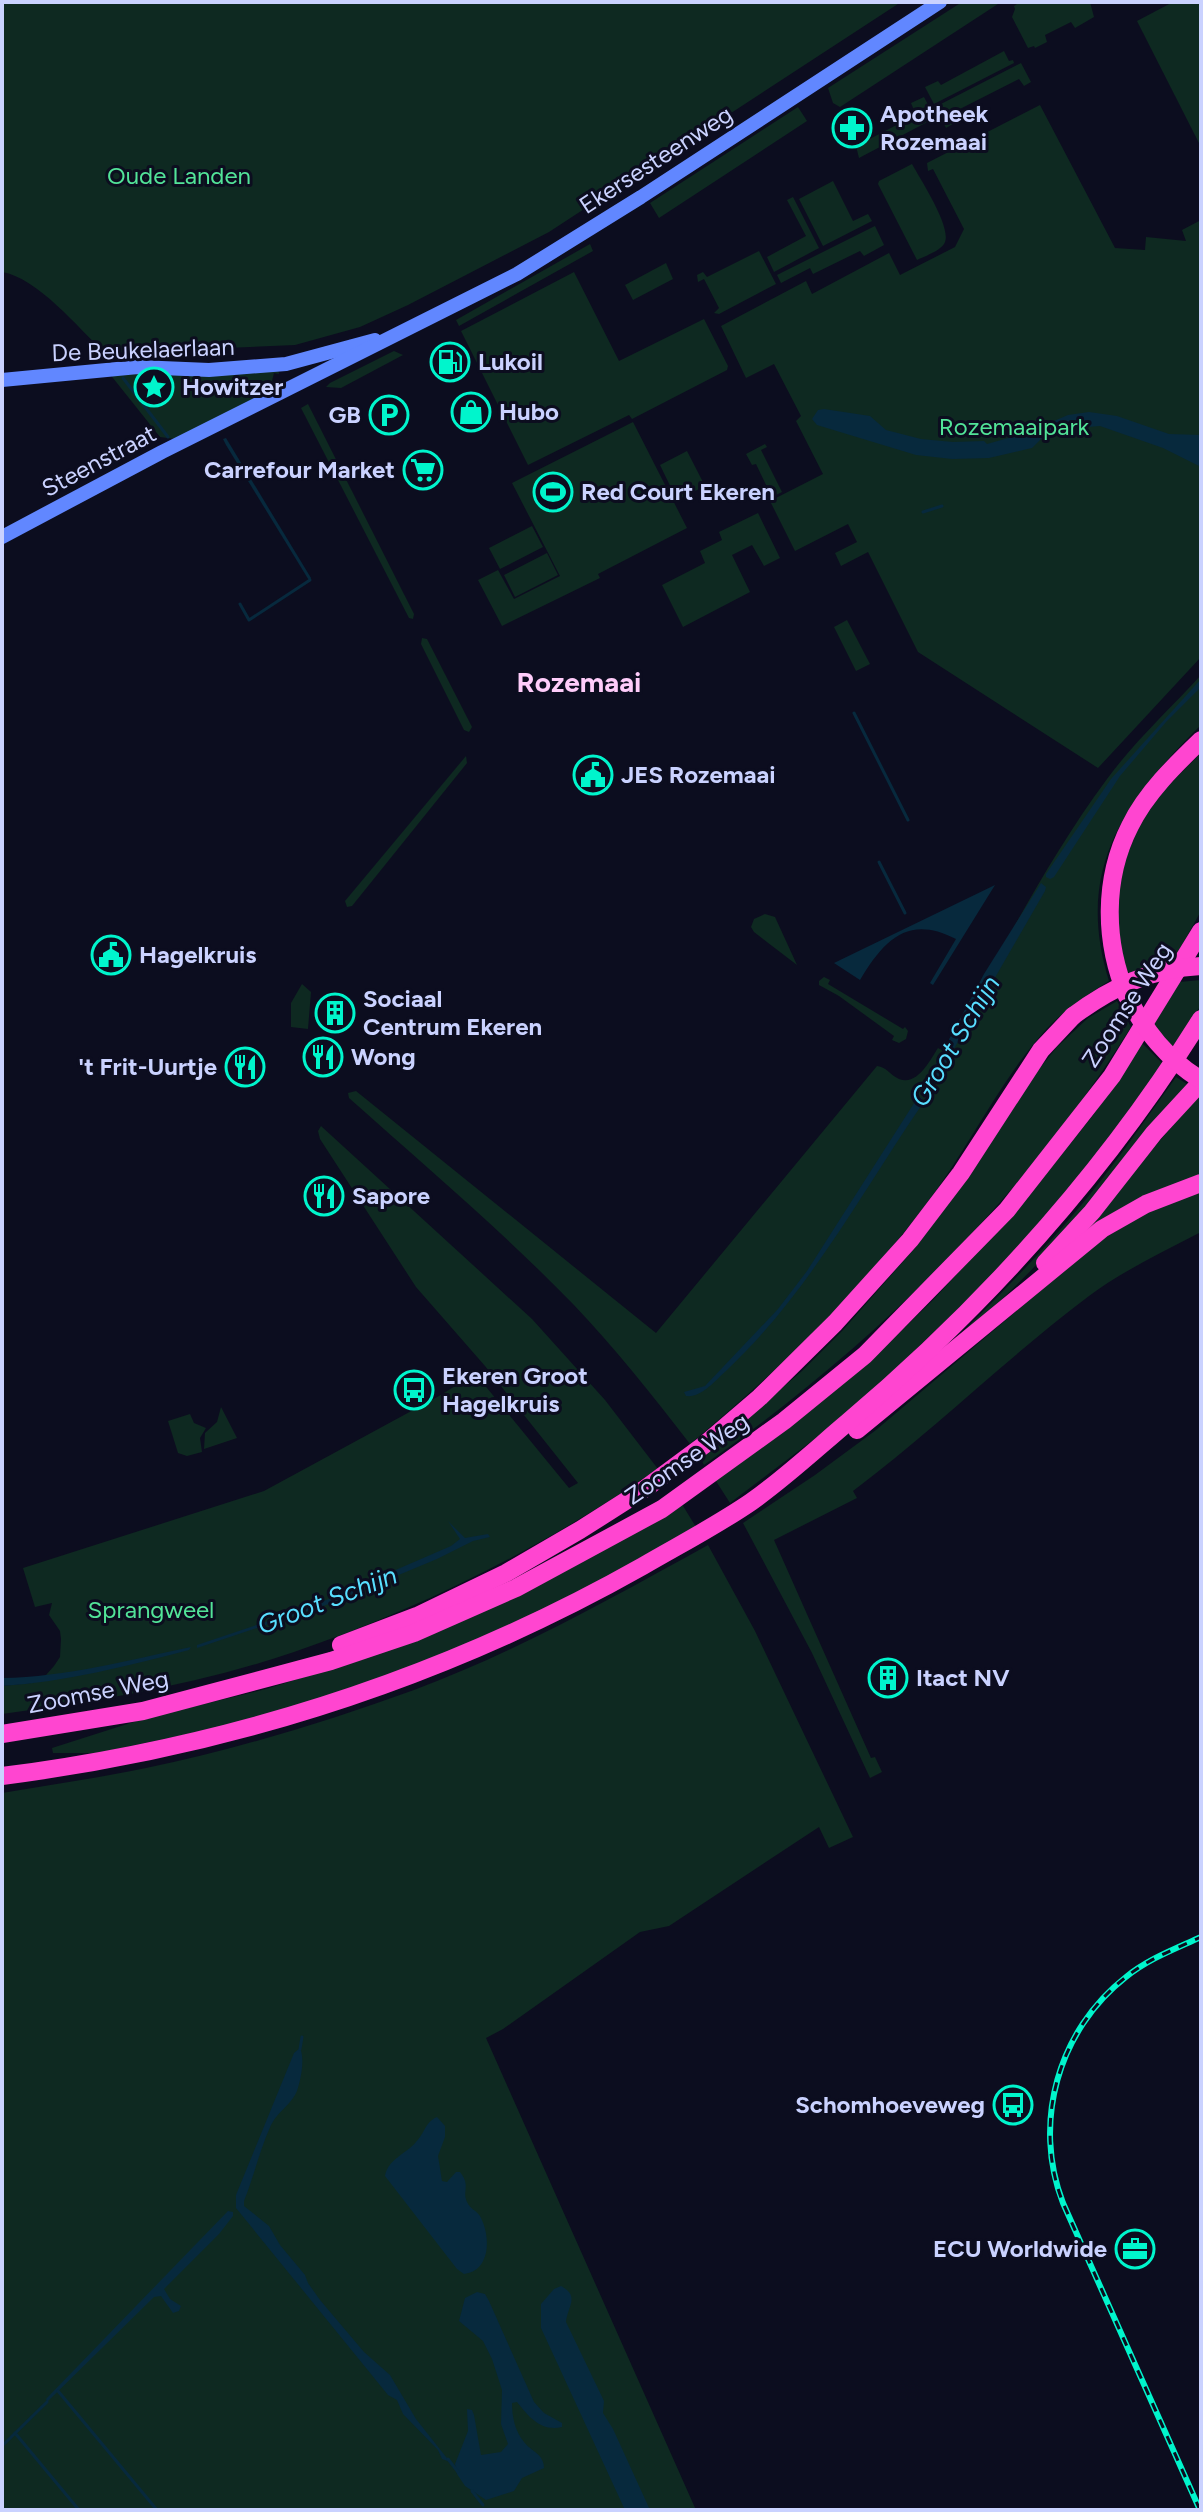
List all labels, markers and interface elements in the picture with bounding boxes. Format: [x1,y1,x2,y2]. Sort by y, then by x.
street label: Ekersesteenweg [574,99,738,220]
place label: Apotheek Rozemaai [880,99,988,156]
pharmacy icon: Apotheek Rozemaai [831,107,873,149]
park label: Oude Landen [107,161,251,190]
street label: De Beukelaerlaan [51,332,235,367]
fuel station icon: Lukoil [429,341,471,383]
place label: Lukoil [478,347,543,376]
place icon: Howitzer [133,366,175,408]
place label: Howitzer [182,372,283,401]
shop icon: Hubo [450,391,492,433]
parking icon: GB [368,394,410,436]
place label: Hubo [499,397,559,426]
place label: GB [328,400,361,429]
park label: Rozemaaipark [939,412,1090,441]
street label: Steenstraat [37,418,161,503]
supermarket icon: Carrefour Market [402,449,444,491]
place label: Carrefour Market [204,455,395,484]
sports icon: Red Court Ekeren [532,471,574,513]
place label: Red Court Ekeren [581,477,775,506]
district label: Rozemaai [517,665,641,699]
public building icon: JES Rozemaai [572,754,614,796]
place label: JES Rozemaai [621,760,776,789]
public building icon: Hagelkruis [90,934,132,976]
street label: Zoomse Weg [1075,937,1178,1073]
place label: Hagelkruis [139,940,257,969]
water label: Groot Schijn [903,970,1007,1112]
place label: Sociaal Centrum Ekeren [363,984,542,1041]
building icon: Sociaal Centrum Ekeren [314,992,356,1034]
restaurant icon: Wong [302,1036,344,1078]
place label: Wong [351,1042,416,1071]
restaurant icon: 't Frit-Uurtje [224,1046,266,1088]
place label: 't Frit-Uurtje [78,1052,217,1081]
restaurant icon: Sapore [303,1175,345,1217]
place label: Sapore [352,1181,430,1210]
place label: Ekeren Groot Hagelkruis [442,1361,588,1418]
bus stop icon: Ekeren Groot Hagelkruis [393,1369,435,1411]
street label: Zoomse Weg [619,1407,754,1511]
water label: Groot Schijn [253,1559,401,1641]
park label: Sprangweel [88,1595,214,1624]
building icon: Itact NV [867,1657,909,1699]
place label: Itact NV [916,1663,1010,1692]
street label: Zoomse Weg [25,1664,171,1719]
bus stop icon: Schomhoeveweg [992,2084,1034,2126]
place label: Schomhoeveweg [795,2090,985,2119]
office icon: ECU Worldwide [1114,2228,1156,2270]
place label: ECU Worldwide [933,2234,1107,2263]

